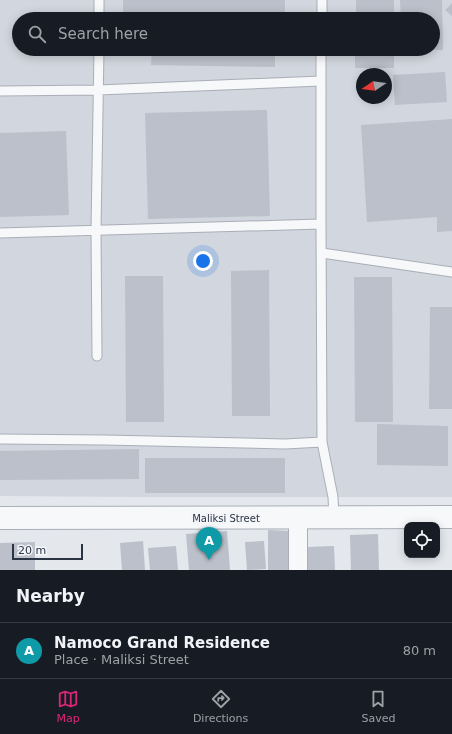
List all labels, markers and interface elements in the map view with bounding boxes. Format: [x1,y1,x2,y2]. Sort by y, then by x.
search box [12,12,440,56]
icon: search [26,23,48,45]
text: Search here [58,25,148,43]
north arrow [356,68,392,104]
your location [193,251,213,271]
street label: Maliksi Street [192,513,260,524]
map controls [404,522,440,558]
button: locate [404,522,440,558]
pin: A [196,527,222,560]
scale bar [12,542,83,561]
text: 20 m [18,544,46,557]
text: Nearby [16,586,85,606]
text: Namoco Grand Residence [54,634,270,652]
text: A [24,643,34,658]
text: 80 m [403,643,436,658]
text: Place · Maliksi Street [54,652,189,667]
tab: Map [57,688,80,725]
tab: Directions [193,688,248,725]
tab: Saved [361,688,395,725]

